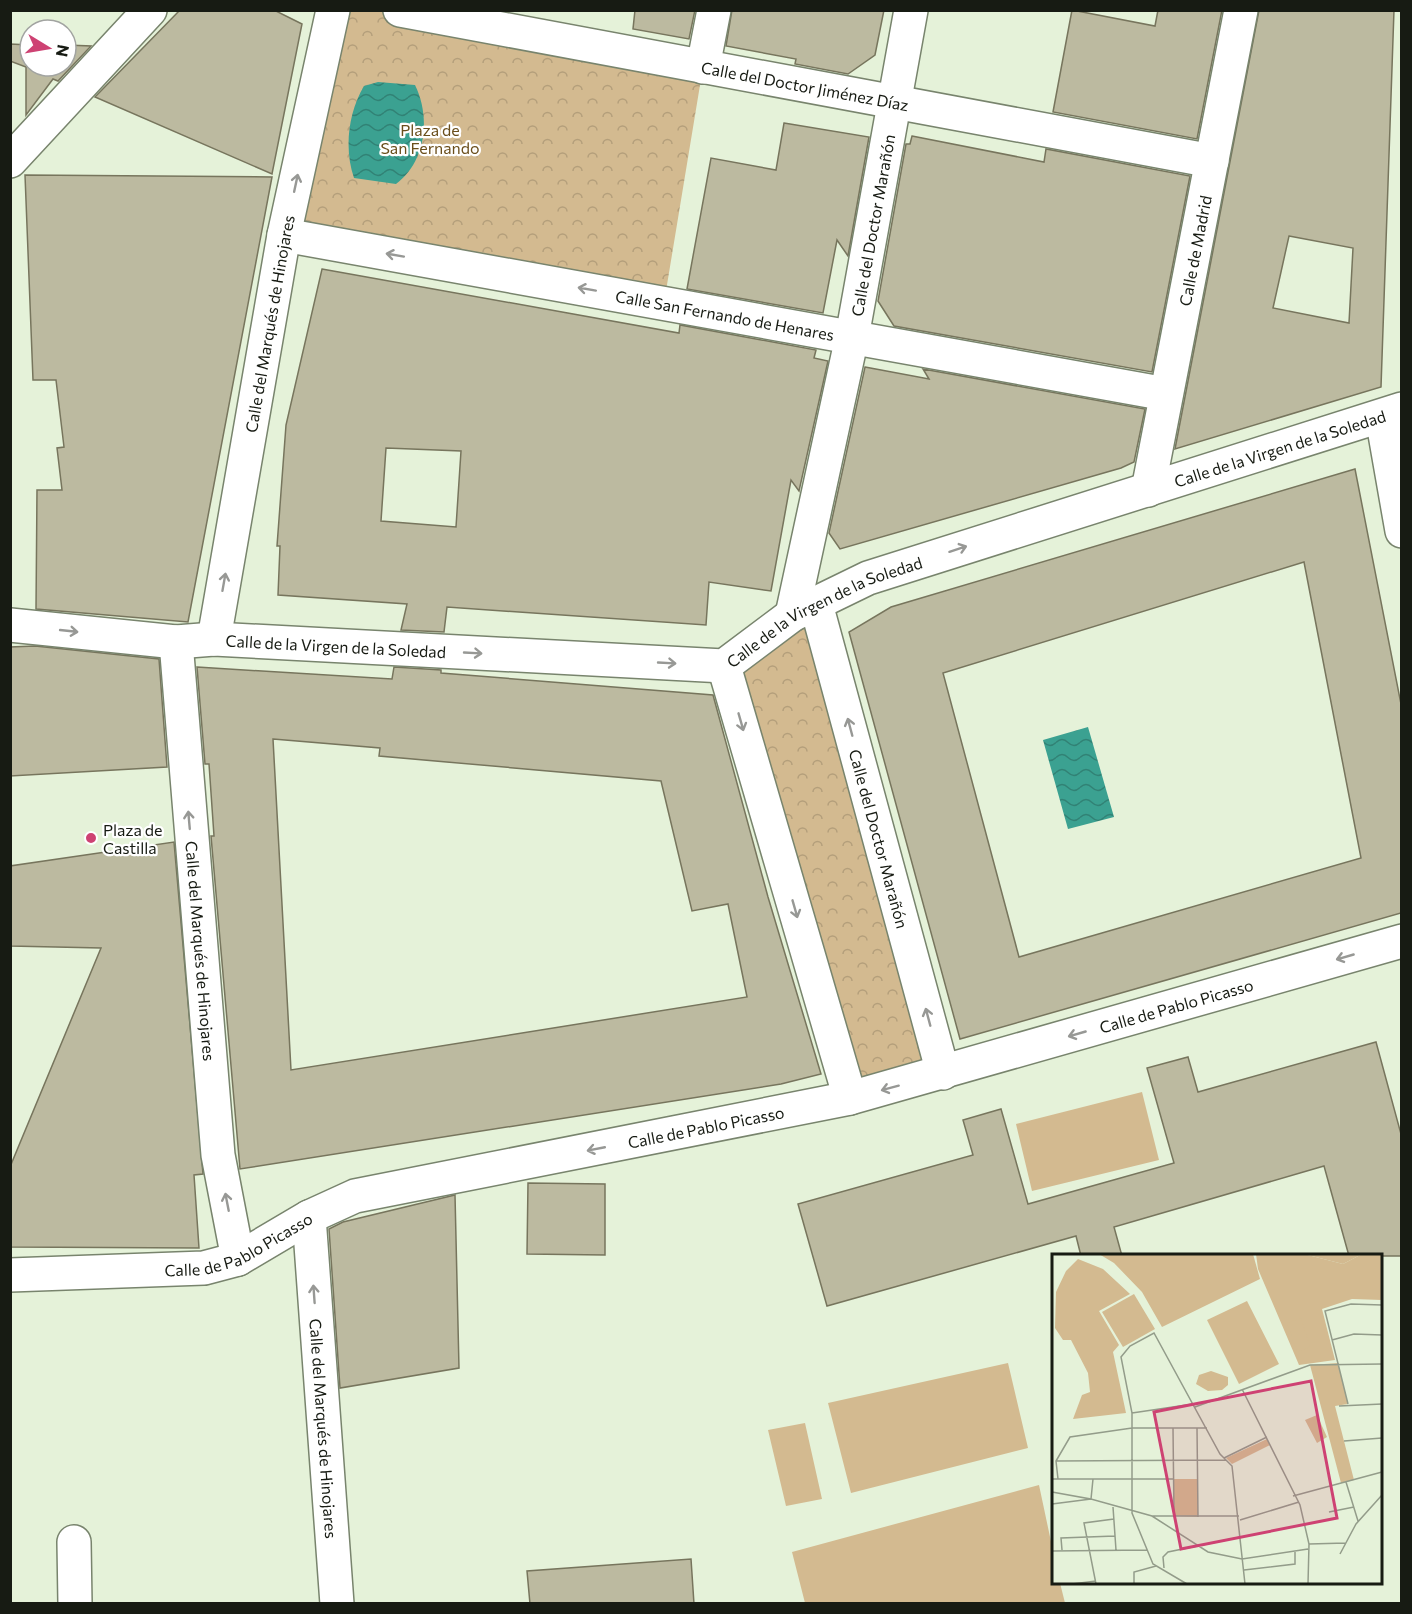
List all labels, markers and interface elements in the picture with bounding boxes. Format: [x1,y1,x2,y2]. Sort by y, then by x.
north arrow [18,18,78,78]
text: N [53,43,74,59]
street label: Calle del Doctor Jiménez Díaz [700,57,910,114]
park label: Plaza de San Fernando [380,120,480,157]
street label: Calle del Doctor Marañón [846,133,898,318]
one-way arrow [290,174,302,193]
street label: Calle de Madrid [1174,193,1214,307]
street label: Calle del Marqués de Hinojares [240,213,298,434]
one-way arrow [386,249,406,260]
one-way arrow [578,283,598,294]
street label: Calle San Fernando de Henares [614,285,836,344]
street label: Calle de la Virgen de la Soledad [1172,405,1388,490]
one-way arrow [948,543,967,554]
street label: Calle de la Virgen de la Soledad [722,552,924,671]
one-way arrow [219,572,230,592]
one-way arrow [58,626,78,637]
street label: Calle de la Virgen de la Soledad [225,630,447,661]
one-way arrow [462,647,482,658]
one-way arrow [657,658,677,669]
one-way arrow [736,712,747,731]
one-way arrow [844,718,855,737]
street label: Calle del Doctor Marañón [846,747,913,930]
one-way arrow [183,810,194,830]
place label: Plaza de Castilla [103,820,163,857]
marker: Plaza de Castilla [84,831,98,845]
street label: Calle del Marqués de Hinojares [183,840,220,1062]
one-way arrow [790,899,801,918]
one-way arrow [1336,952,1355,963]
street label: Calle de Pablo Picasso [1097,974,1255,1036]
one-way arrow [922,1007,933,1026]
one-way arrow [1068,1029,1087,1041]
one-way arrow [880,1082,899,1094]
street label: Calle de Pablo Picasso [626,1102,786,1151]
one-way arrow [587,1144,606,1155]
one-way arrow [221,1192,232,1212]
street label: Calle de Pablo Picasso [164,1208,315,1279]
inset map [1052,1254,1382,1584]
one-way arrow [308,1284,319,1304]
street label: Calle del Marqués de Hinojares [307,1318,342,1539]

